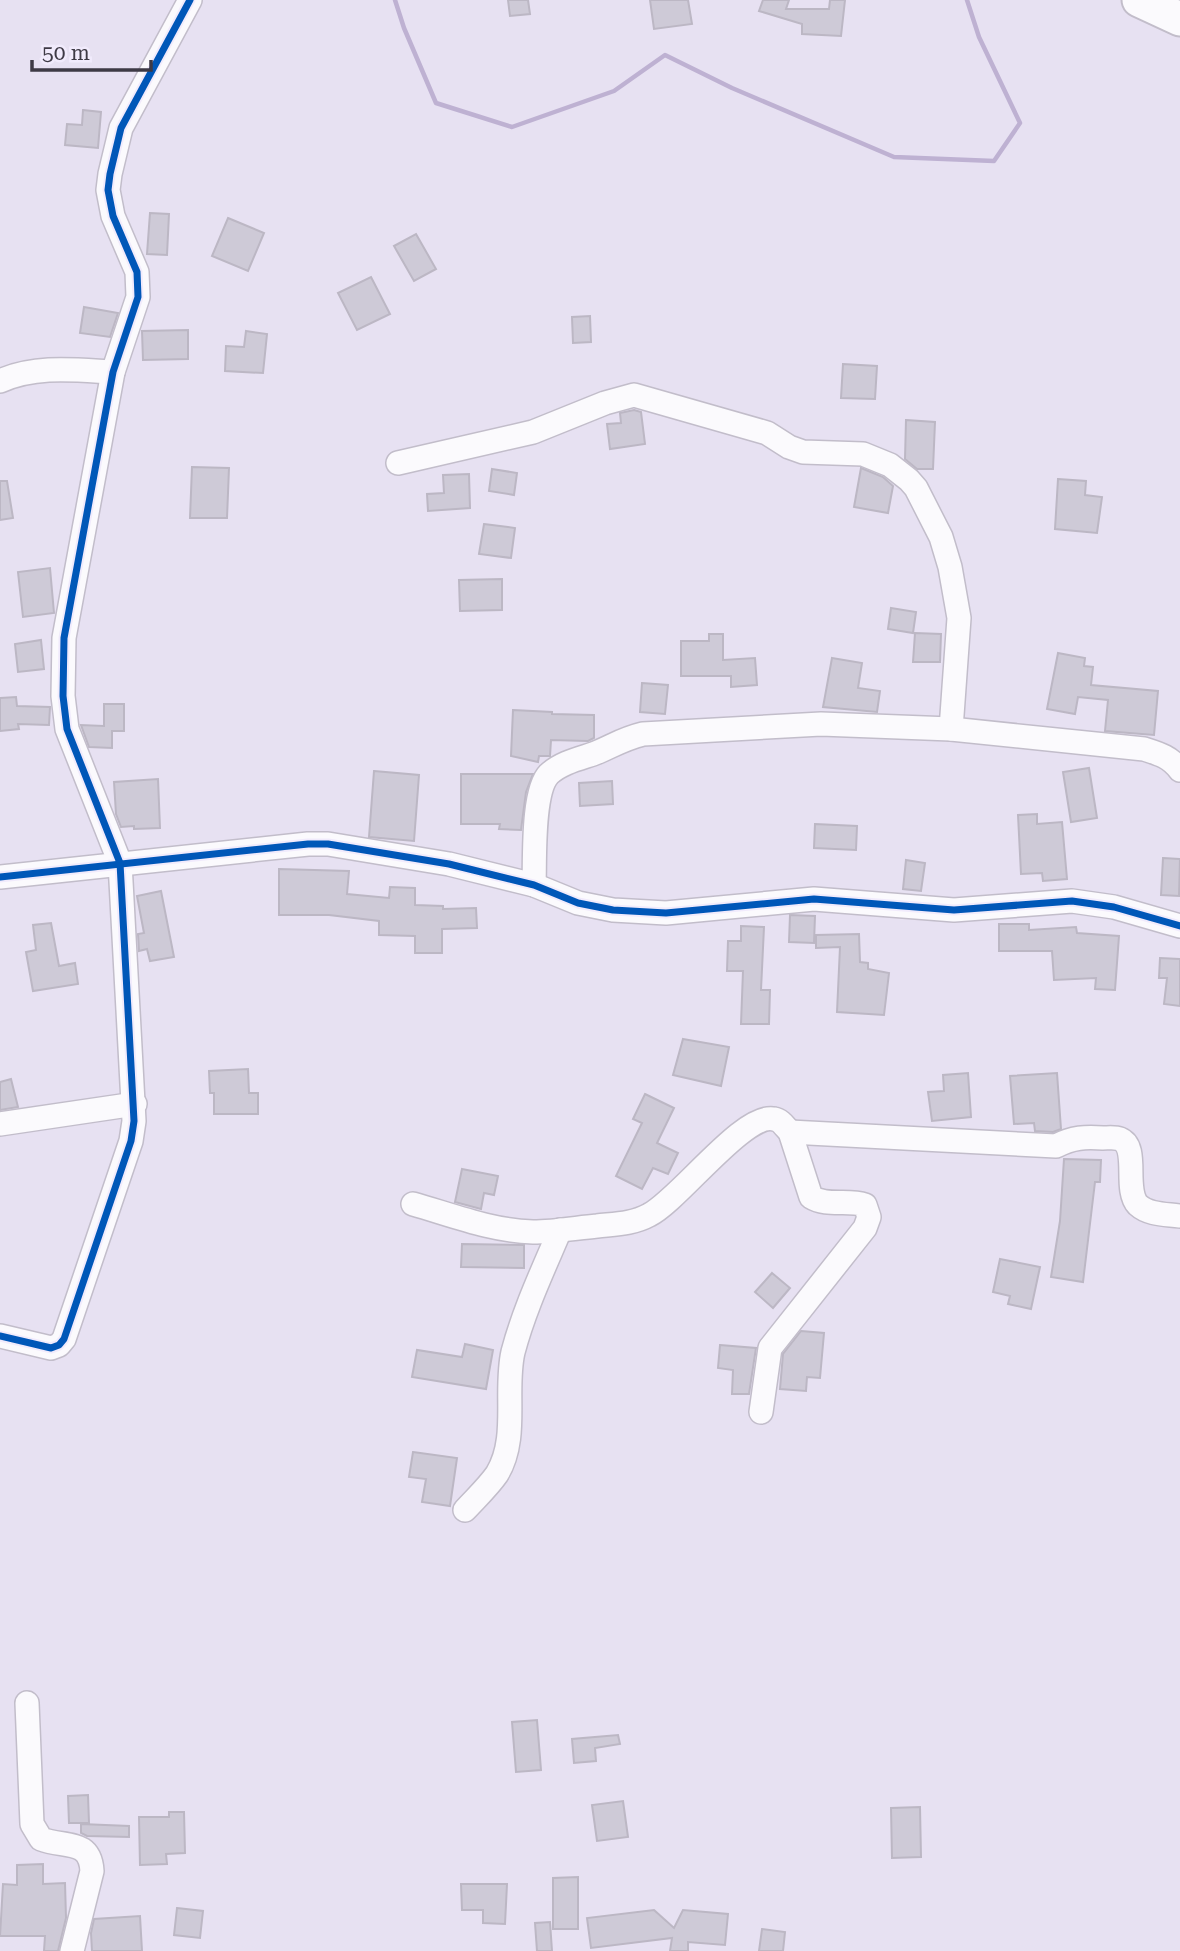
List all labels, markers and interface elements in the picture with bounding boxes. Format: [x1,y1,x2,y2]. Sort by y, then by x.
scale bar [32,28,150,72]
text: 50 m [42,41,90,65]

